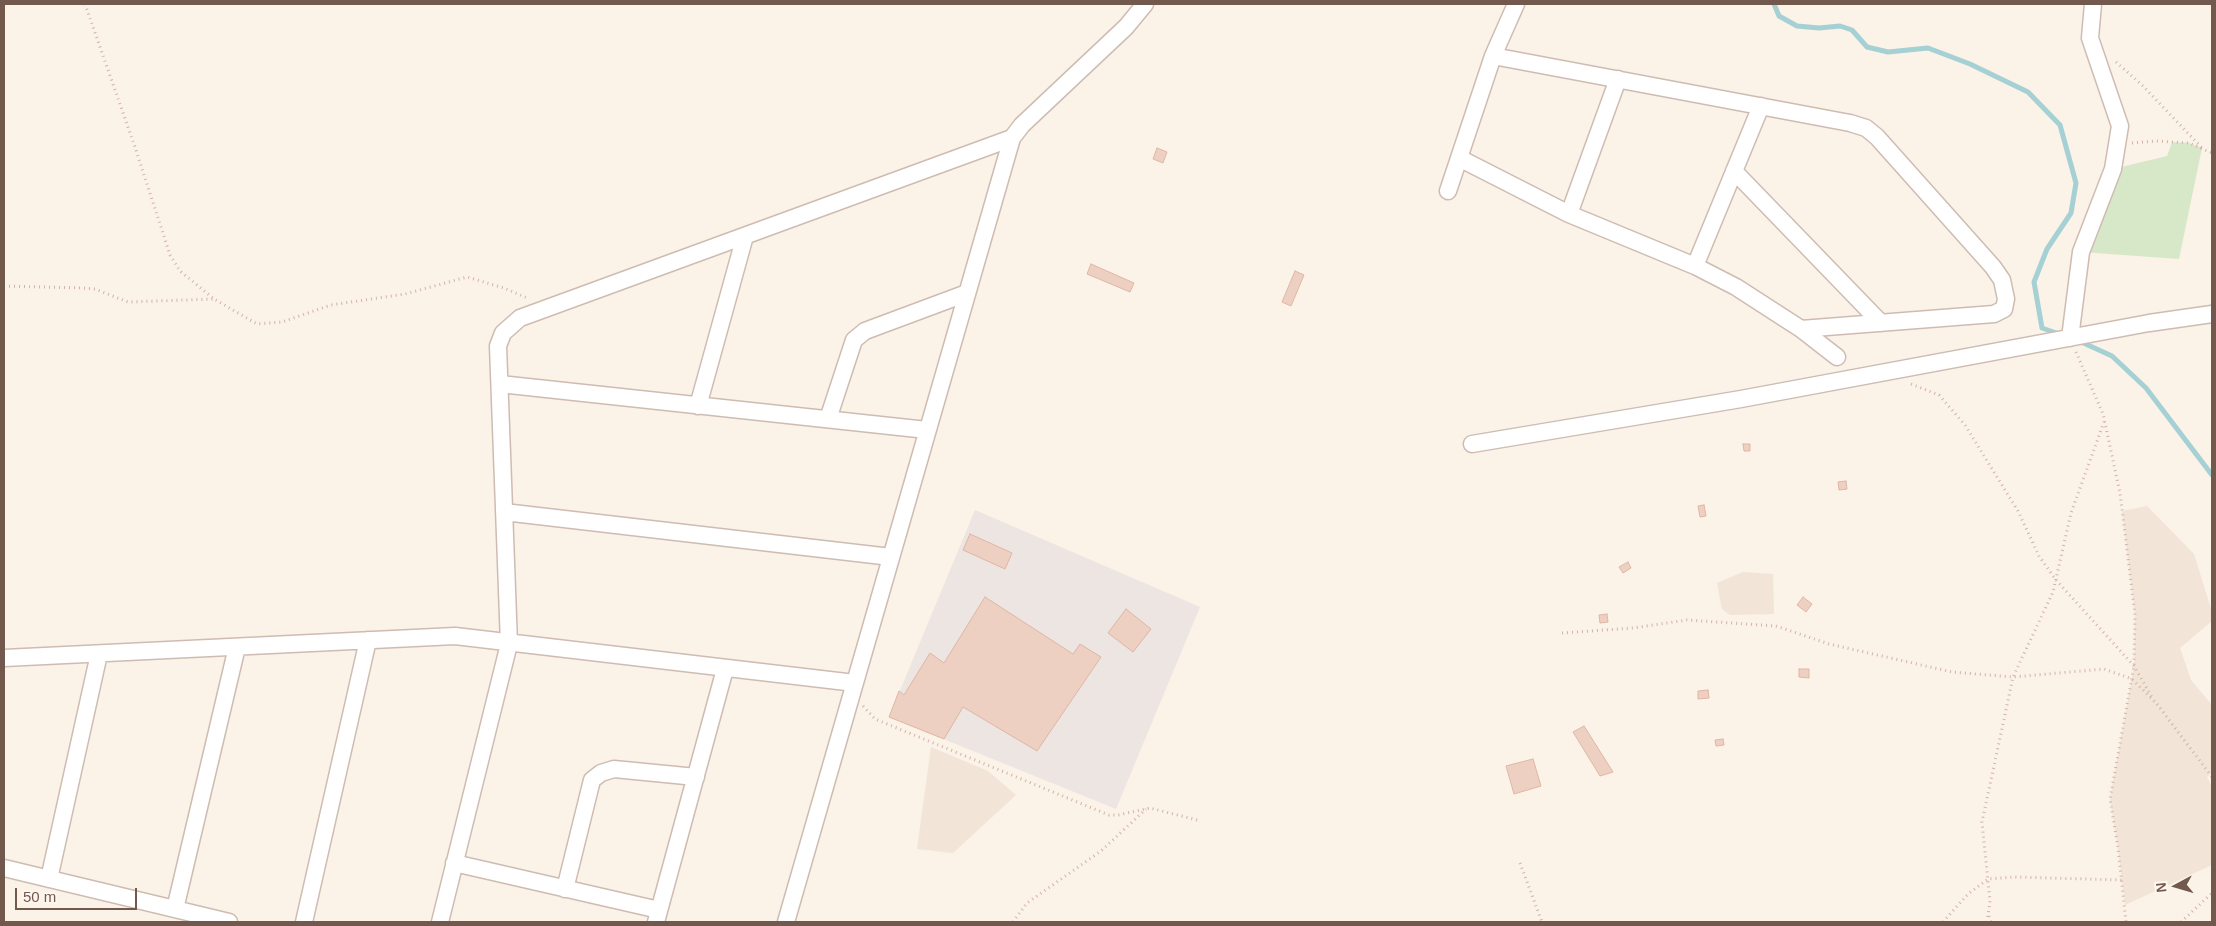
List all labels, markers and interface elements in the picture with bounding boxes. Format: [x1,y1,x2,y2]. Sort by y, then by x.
north arrow [2151,861,2201,911]
scale bar [18,878,140,910]
text: N [2153,882,2170,893]
text: 50 m [23,888,56,905]

